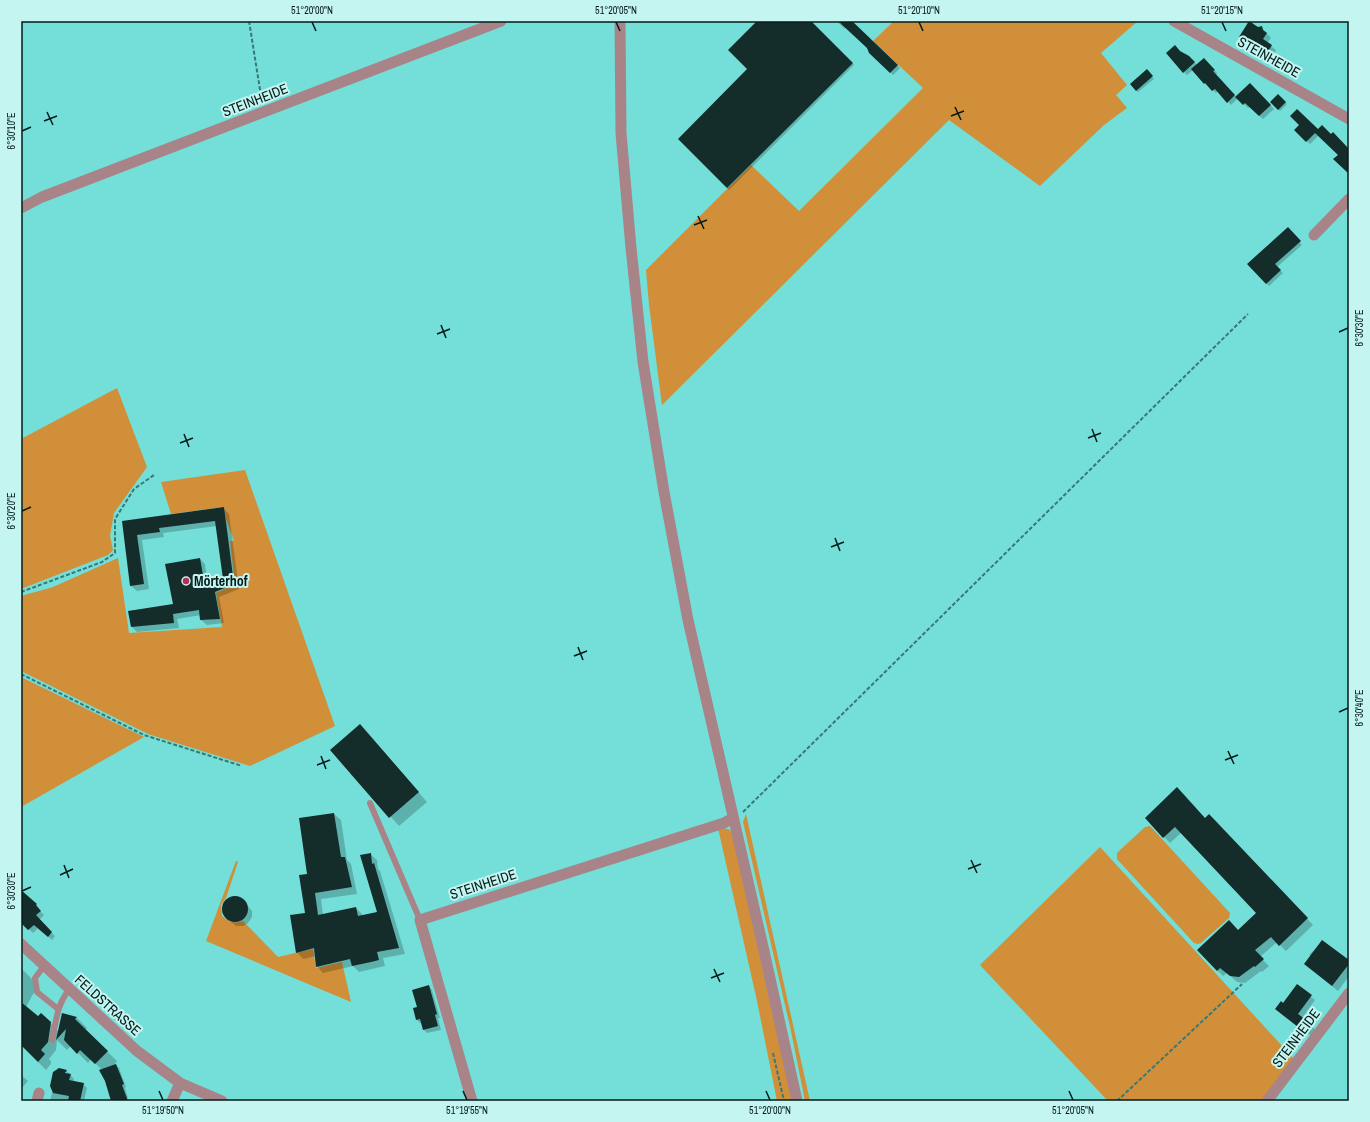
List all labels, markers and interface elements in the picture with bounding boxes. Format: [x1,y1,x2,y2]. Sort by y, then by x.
text: 51°20'00"N [291,4,333,17]
text: 51°20'05"N [595,4,637,17]
text: 51°20'10"N [898,4,940,17]
text: 51°20'15"N [1201,4,1243,17]
street label: STEINHEIDE [1235,32,1303,82]
street label: STEINHEIDE [220,79,290,121]
text: 6°30'10"E [5,113,18,149]
text: 6°30'30"E [1353,310,1366,346]
text: 6°30'20"E [5,493,18,529]
place label: Mörterhof [194,572,248,590]
marker: Mörterhof [181,576,191,586]
text: 6°30'40"E [1353,690,1366,726]
street label: STEINHEIDE [447,865,519,903]
text: 6°30'30"E [5,873,18,909]
street label: FELDSTRASSE [71,971,145,1039]
street label: STEINHEIDE [1268,1005,1324,1071]
text: 51°19'50"N [142,1104,184,1117]
text: 51°19'55"N [446,1104,488,1117]
text: 51°20'00"N [749,1104,791,1117]
text: 51°20'05"N [1052,1104,1094,1117]

